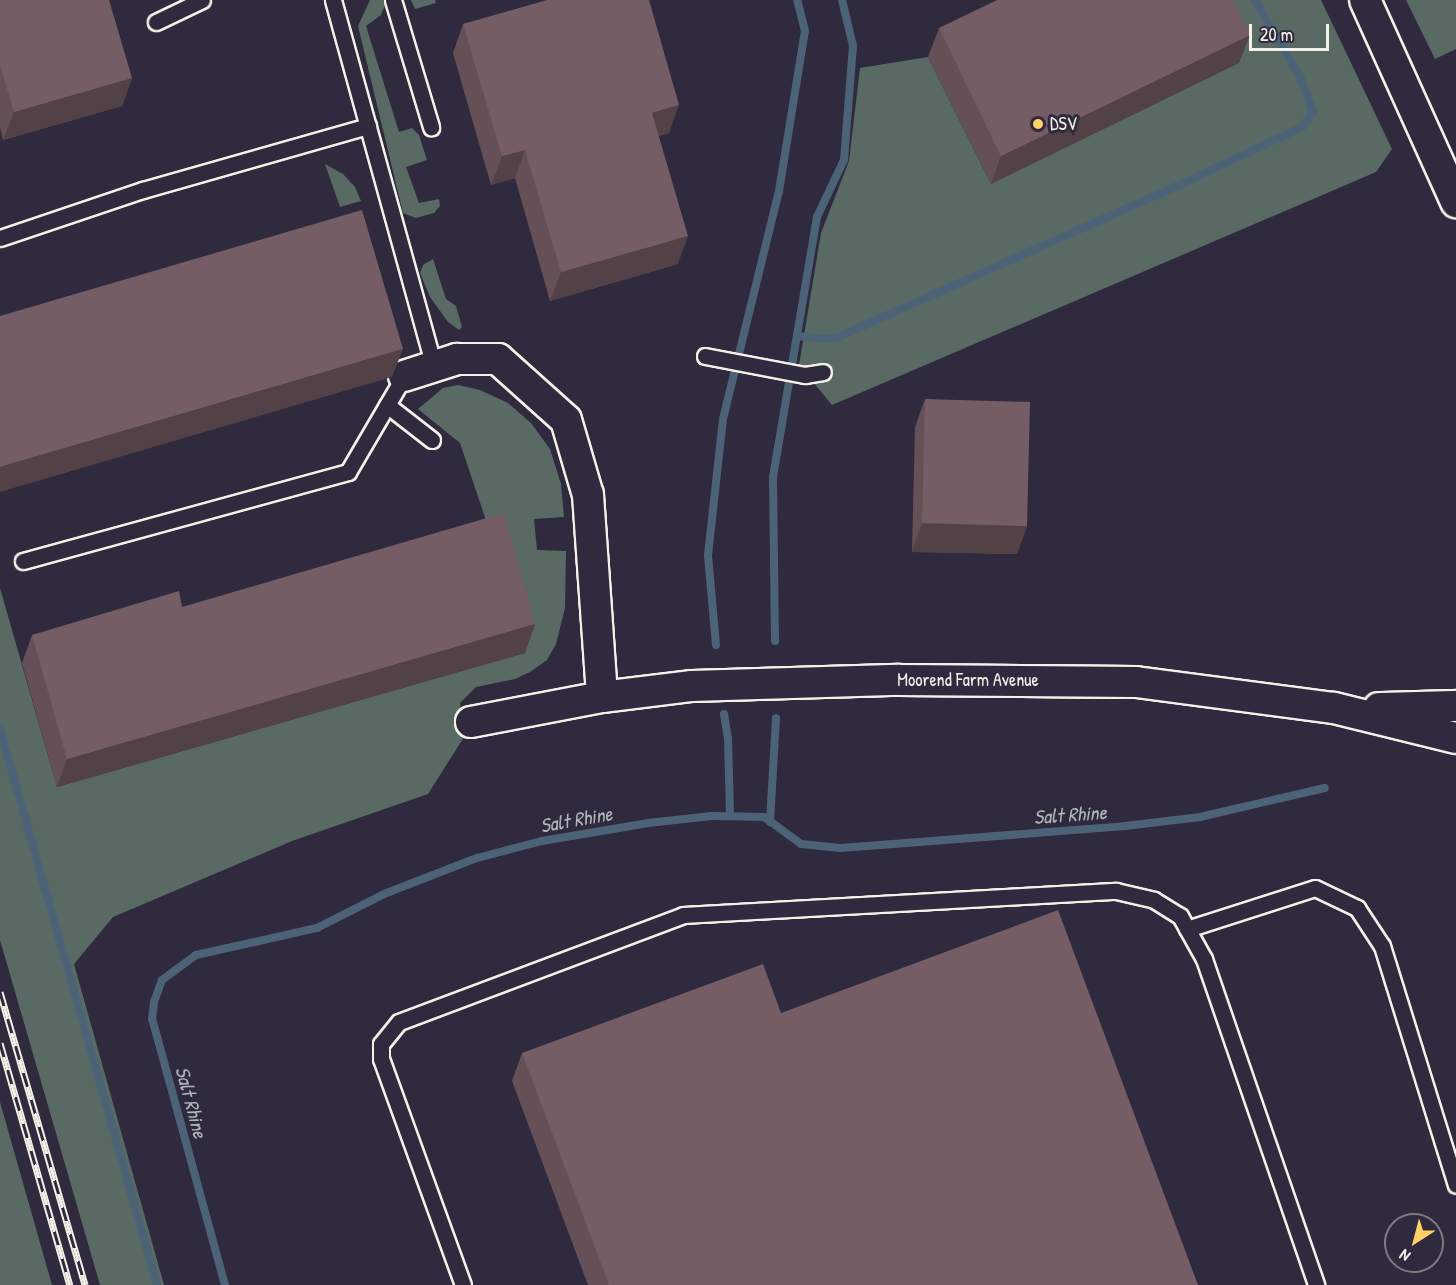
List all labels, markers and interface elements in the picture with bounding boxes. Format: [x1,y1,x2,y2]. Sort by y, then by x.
scale bar [1252,12,1332,50]
text: 20 m [1260,22,1293,47]
place label: DSV [1050,113,1077,135]
marker: DSV [1031,117,1045,131]
street label: Moorend Farm Avenue [897,669,1039,691]
water label: Salt Rhine [1033,799,1107,829]
water label: Salt Rhine [538,801,614,837]
water label: Salt Rhine [171,1064,213,1140]
north arrow [1384,1213,1444,1273]
text: N [1395,1245,1415,1267]

